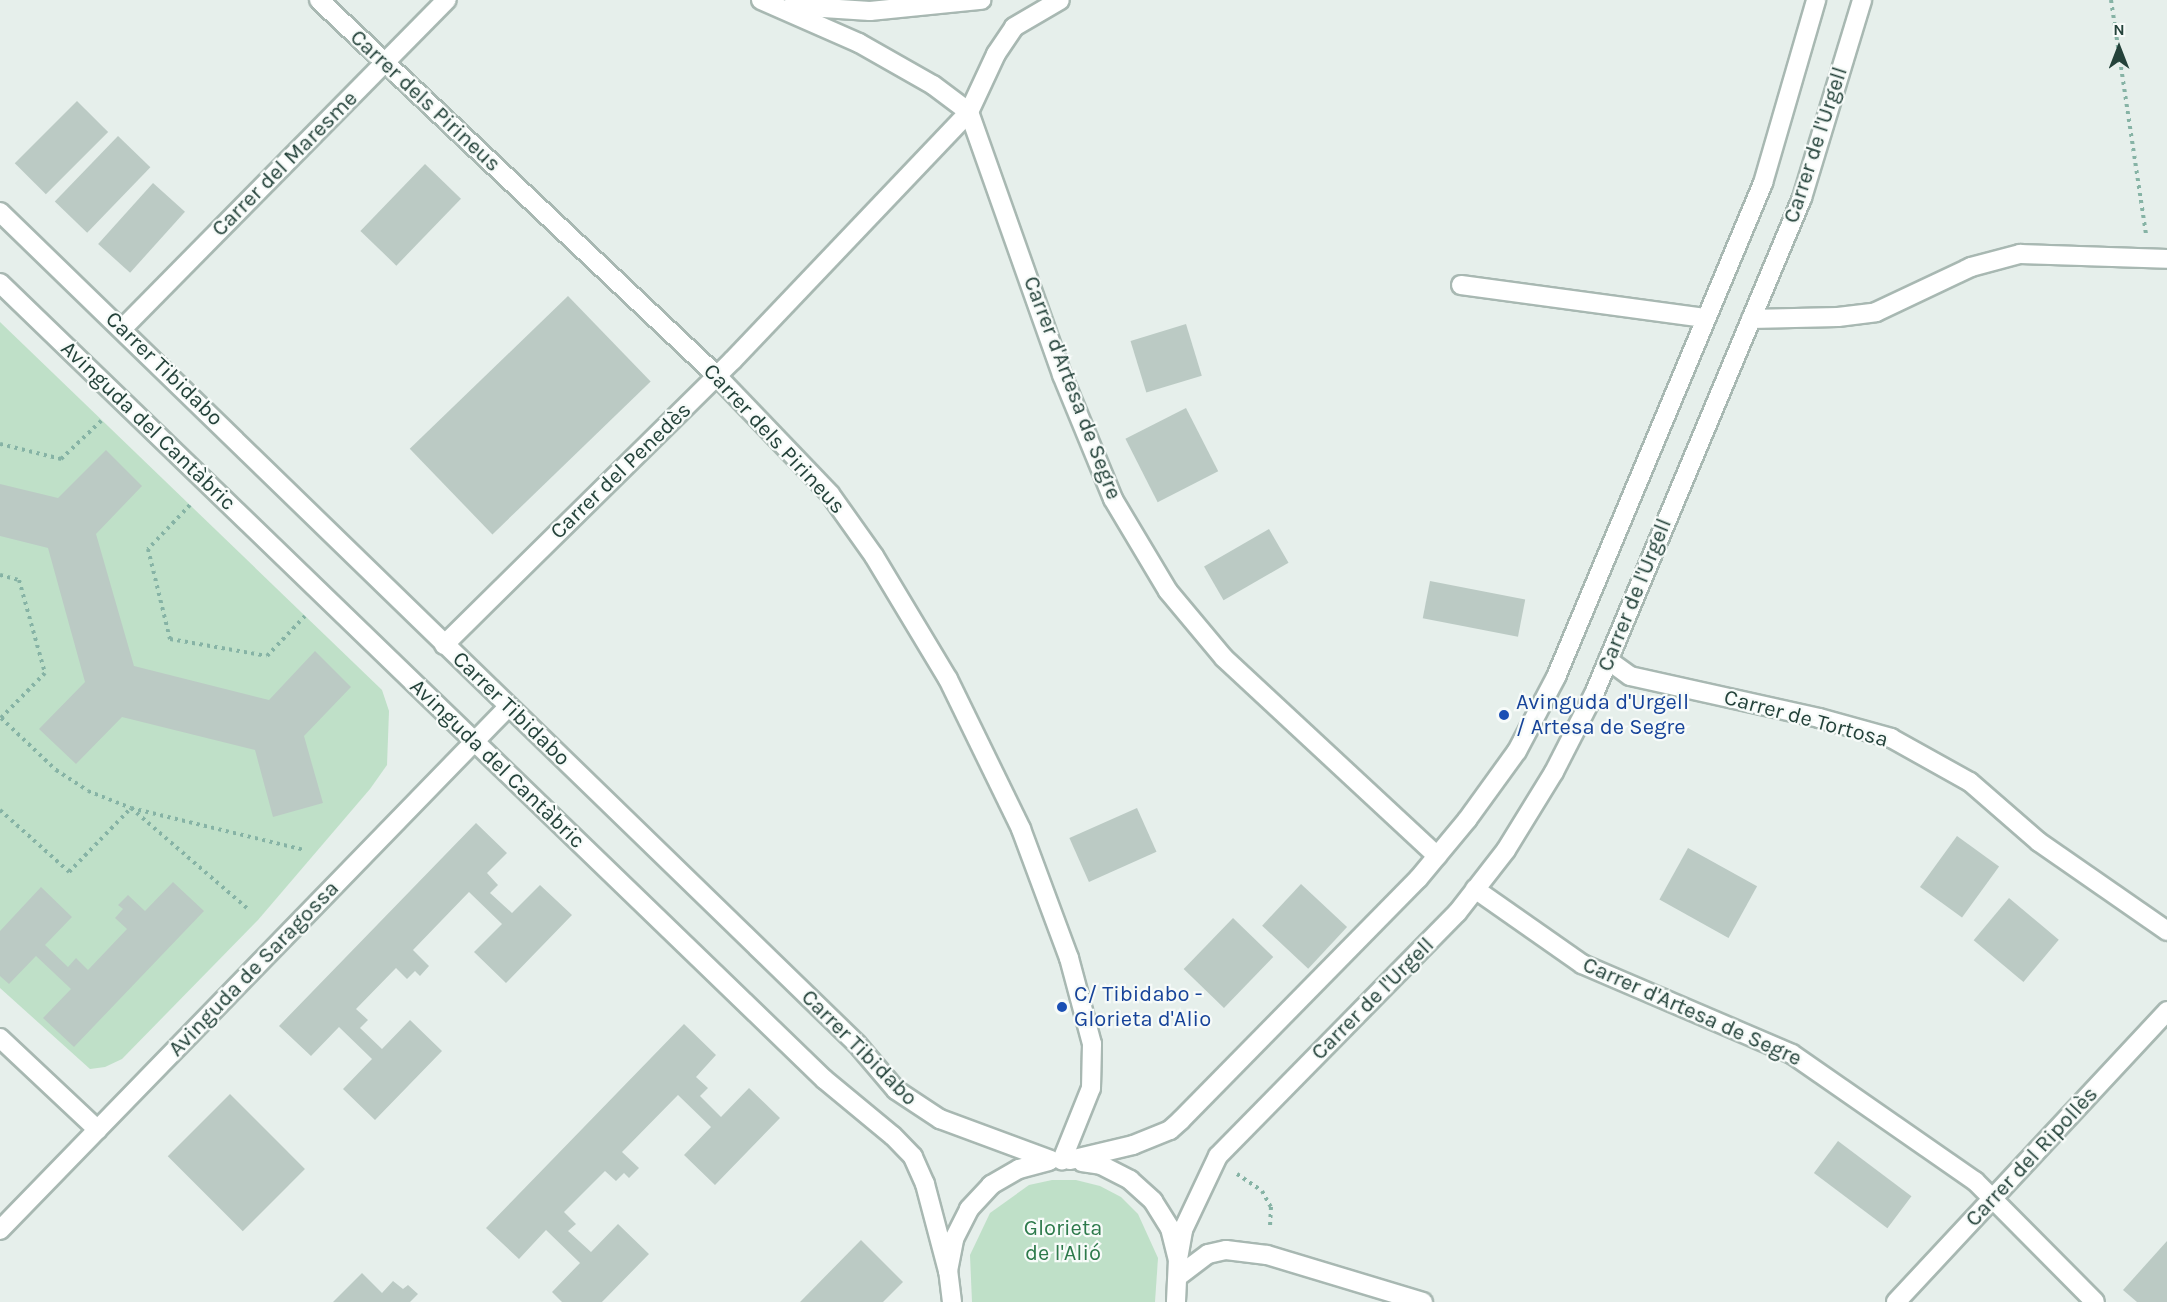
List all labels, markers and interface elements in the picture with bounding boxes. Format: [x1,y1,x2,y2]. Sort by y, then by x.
north arrow [2089,18,2149,78]
text: N [2113,20,2125,39]
street label: Carrer dels Pirineus [344,25,506,177]
street label: Carrer de l'Urgell [1778,64,1854,226]
street label: Carrer del Maresme [207,86,363,242]
street label: Carrer d'Artesa de Segre [1017,273,1127,503]
street label: Carrer Tibidabo [100,306,228,432]
street label: Avinguda del Cantàbric [55,336,241,516]
street label: Carrer dels Pirineus [698,358,850,520]
street label: Carrer del Penedès [545,397,697,545]
street label: Carrer de l'Urgell [1592,515,1678,675]
street label: Carrer Tibidabo [447,646,575,772]
street label: Avinguda del Cantàbric [404,674,590,854]
street label: Carrer de Tortosa [1721,684,1891,754]
place label: Avinguda d'Urgell / Artesa de Segre [1516,689,1689,740]
marker: Avinguda d'Urgell / Artesa de Segre [1497,708,1511,722]
street label: Avinguda de Saragossa [163,876,345,1062]
street label: Carrer de l'Urgell [1306,932,1440,1066]
street label: Carrer d'Artesa de Segre [1578,952,1806,1072]
place label: C/ Tibidabo - Glorieta d'Alio [1074,981,1211,1032]
street label: Carrer Tibidabo [795,984,923,1112]
marker: C/ Tibidabo - Glorieta d'Alio [1055,1000,1069,1014]
street label: Carrer del Ripollès [1960,1082,2104,1232]
park label: Glorieta de l'Alió [1024,1215,1102,1266]

